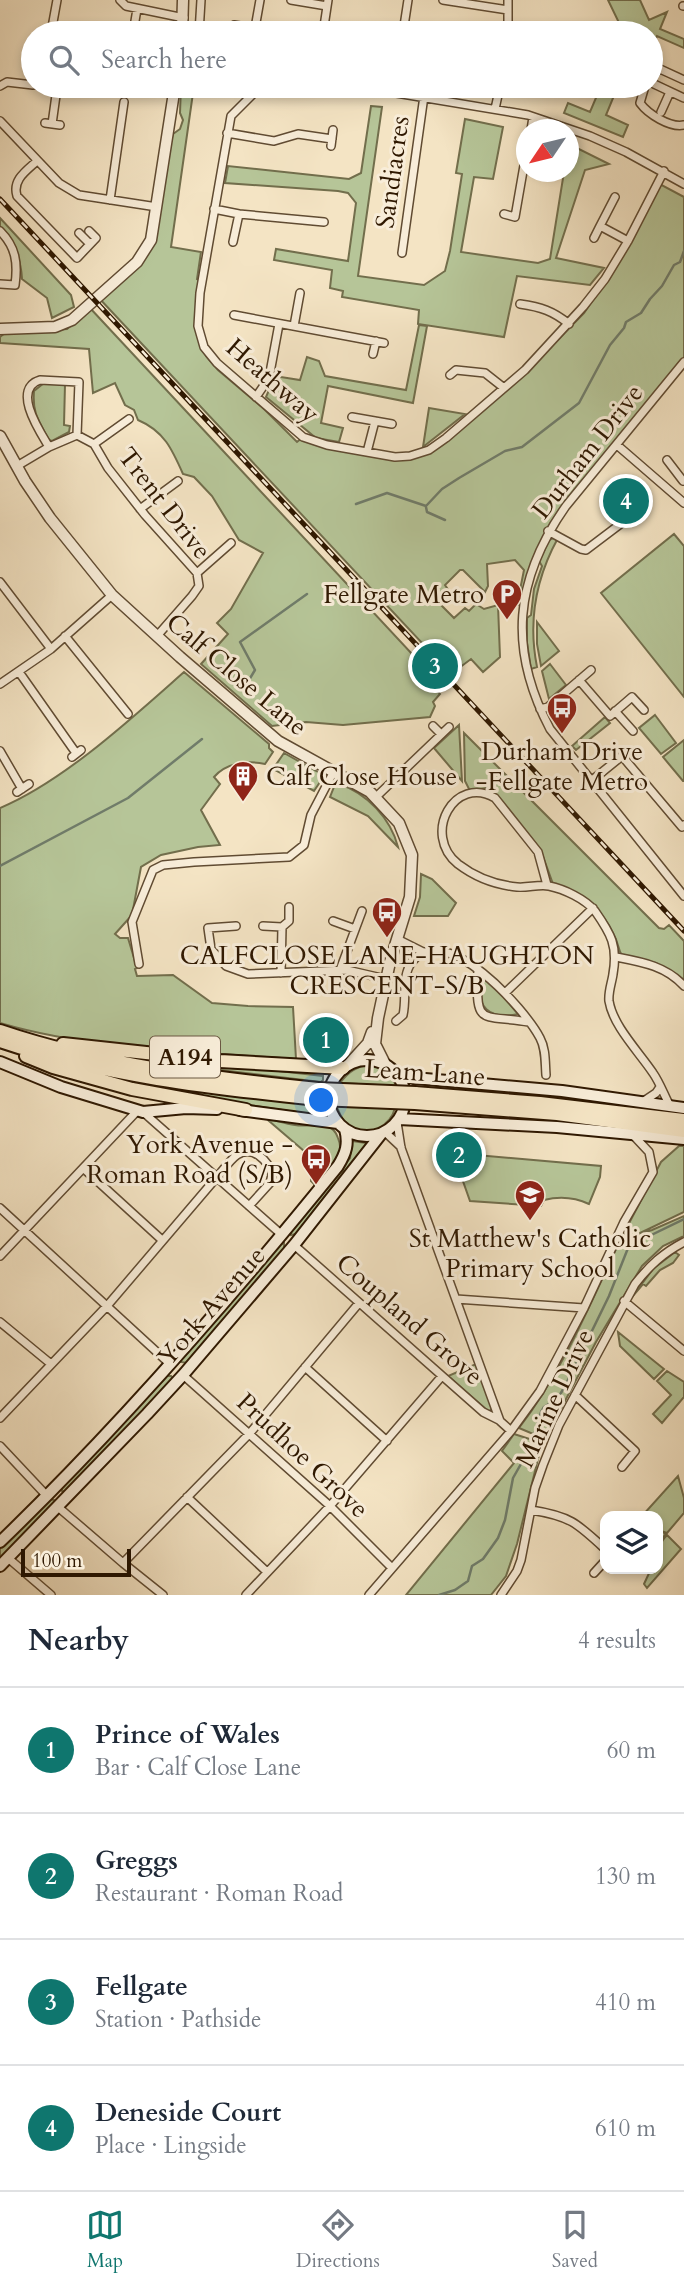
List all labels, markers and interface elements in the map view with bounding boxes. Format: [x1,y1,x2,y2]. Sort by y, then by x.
search box [21,21,663,98]
icon: search [45,41,83,79]
text: Search here [101,42,227,77]
street label: Sandiacres [367,114,418,231]
north arrow [516,119,579,182]
street label: Heathway [219,330,327,431]
street label: Durham Drive [524,377,651,526]
street label: Trent Drive [110,440,219,567]
pin: 4 [603,475,649,527]
place label: Fellgate Metro [323,577,484,612]
parking icon: Fellgate Metro [490,577,524,621]
street label: Calf Close Lane [159,605,315,744]
pin: 3 [412,640,458,692]
bus stop icon: Durham Drive -Fellgate Metro [545,691,579,735]
place label: Durham Drive -Fellgate Metro [476,734,648,799]
building icon: Calf Close House [226,759,260,803]
place label: Calf Close House [266,759,457,794]
bus stop icon: CALFCLOSE LANE-HAUGHTON CRESCENT-S/B [370,895,404,939]
place label: CALFCLOSE LANE-HAUGHTON CRESCENT-S/B [180,938,594,1003]
pin: 1 [303,1014,349,1066]
road number: A194 [150,1036,220,1078]
street label: Leam Lane [363,1051,487,1094]
your location [304,1083,338,1117]
place label: York Avenue - Roman Road (S/B) [86,1127,293,1192]
pin: 2 [436,1129,482,1181]
bus stop icon: York Avenue - Roman Road (S/B) [299,1142,333,1186]
school or university icon: St Matthew's Catholic Primary School [513,1178,547,1222]
place label: St Matthew's Catholic Primary School [409,1221,651,1286]
street label: York Avenue [150,1239,273,1374]
street label: Coupland Grove [329,1246,491,1393]
street label: Marine Drive [507,1323,602,1473]
street label: Prudhoe Grove [229,1385,376,1526]
map controls [600,1511,663,1574]
button: layers [600,1511,663,1574]
scale bar [21,1546,131,1578]
text: 100 m [32,1548,82,1574]
text: Nearby [28,1620,129,1661]
text: 4 results [578,1625,656,1656]
text: Prince of Wales [95,1717,280,1752]
text: 1 [45,1735,57,1766]
text: 60 m [607,1735,656,1766]
text: Bar · Calf Close Lane [95,1752,301,1783]
text: Greggs [95,1843,178,1878]
text: 2 [45,1861,57,1892]
text: 130 m [595,1861,656,1892]
text: Restaurant · Roman Road [95,1878,343,1909]
text: Fellgate [95,1969,188,2004]
text: 3 [45,1987,57,2018]
text: 410 m [595,1987,656,2018]
text: Station · Pathside [95,2004,261,2035]
text: Deneside Court [95,2095,281,2130]
text: 4 [45,2113,57,2144]
text: 610 m [595,2113,656,2144]
text: Place · Lingside [95,2130,247,2161]
tab: Map [86,2206,124,2274]
tab: Directions [296,2206,380,2274]
tab: Saved [552,2206,598,2274]

